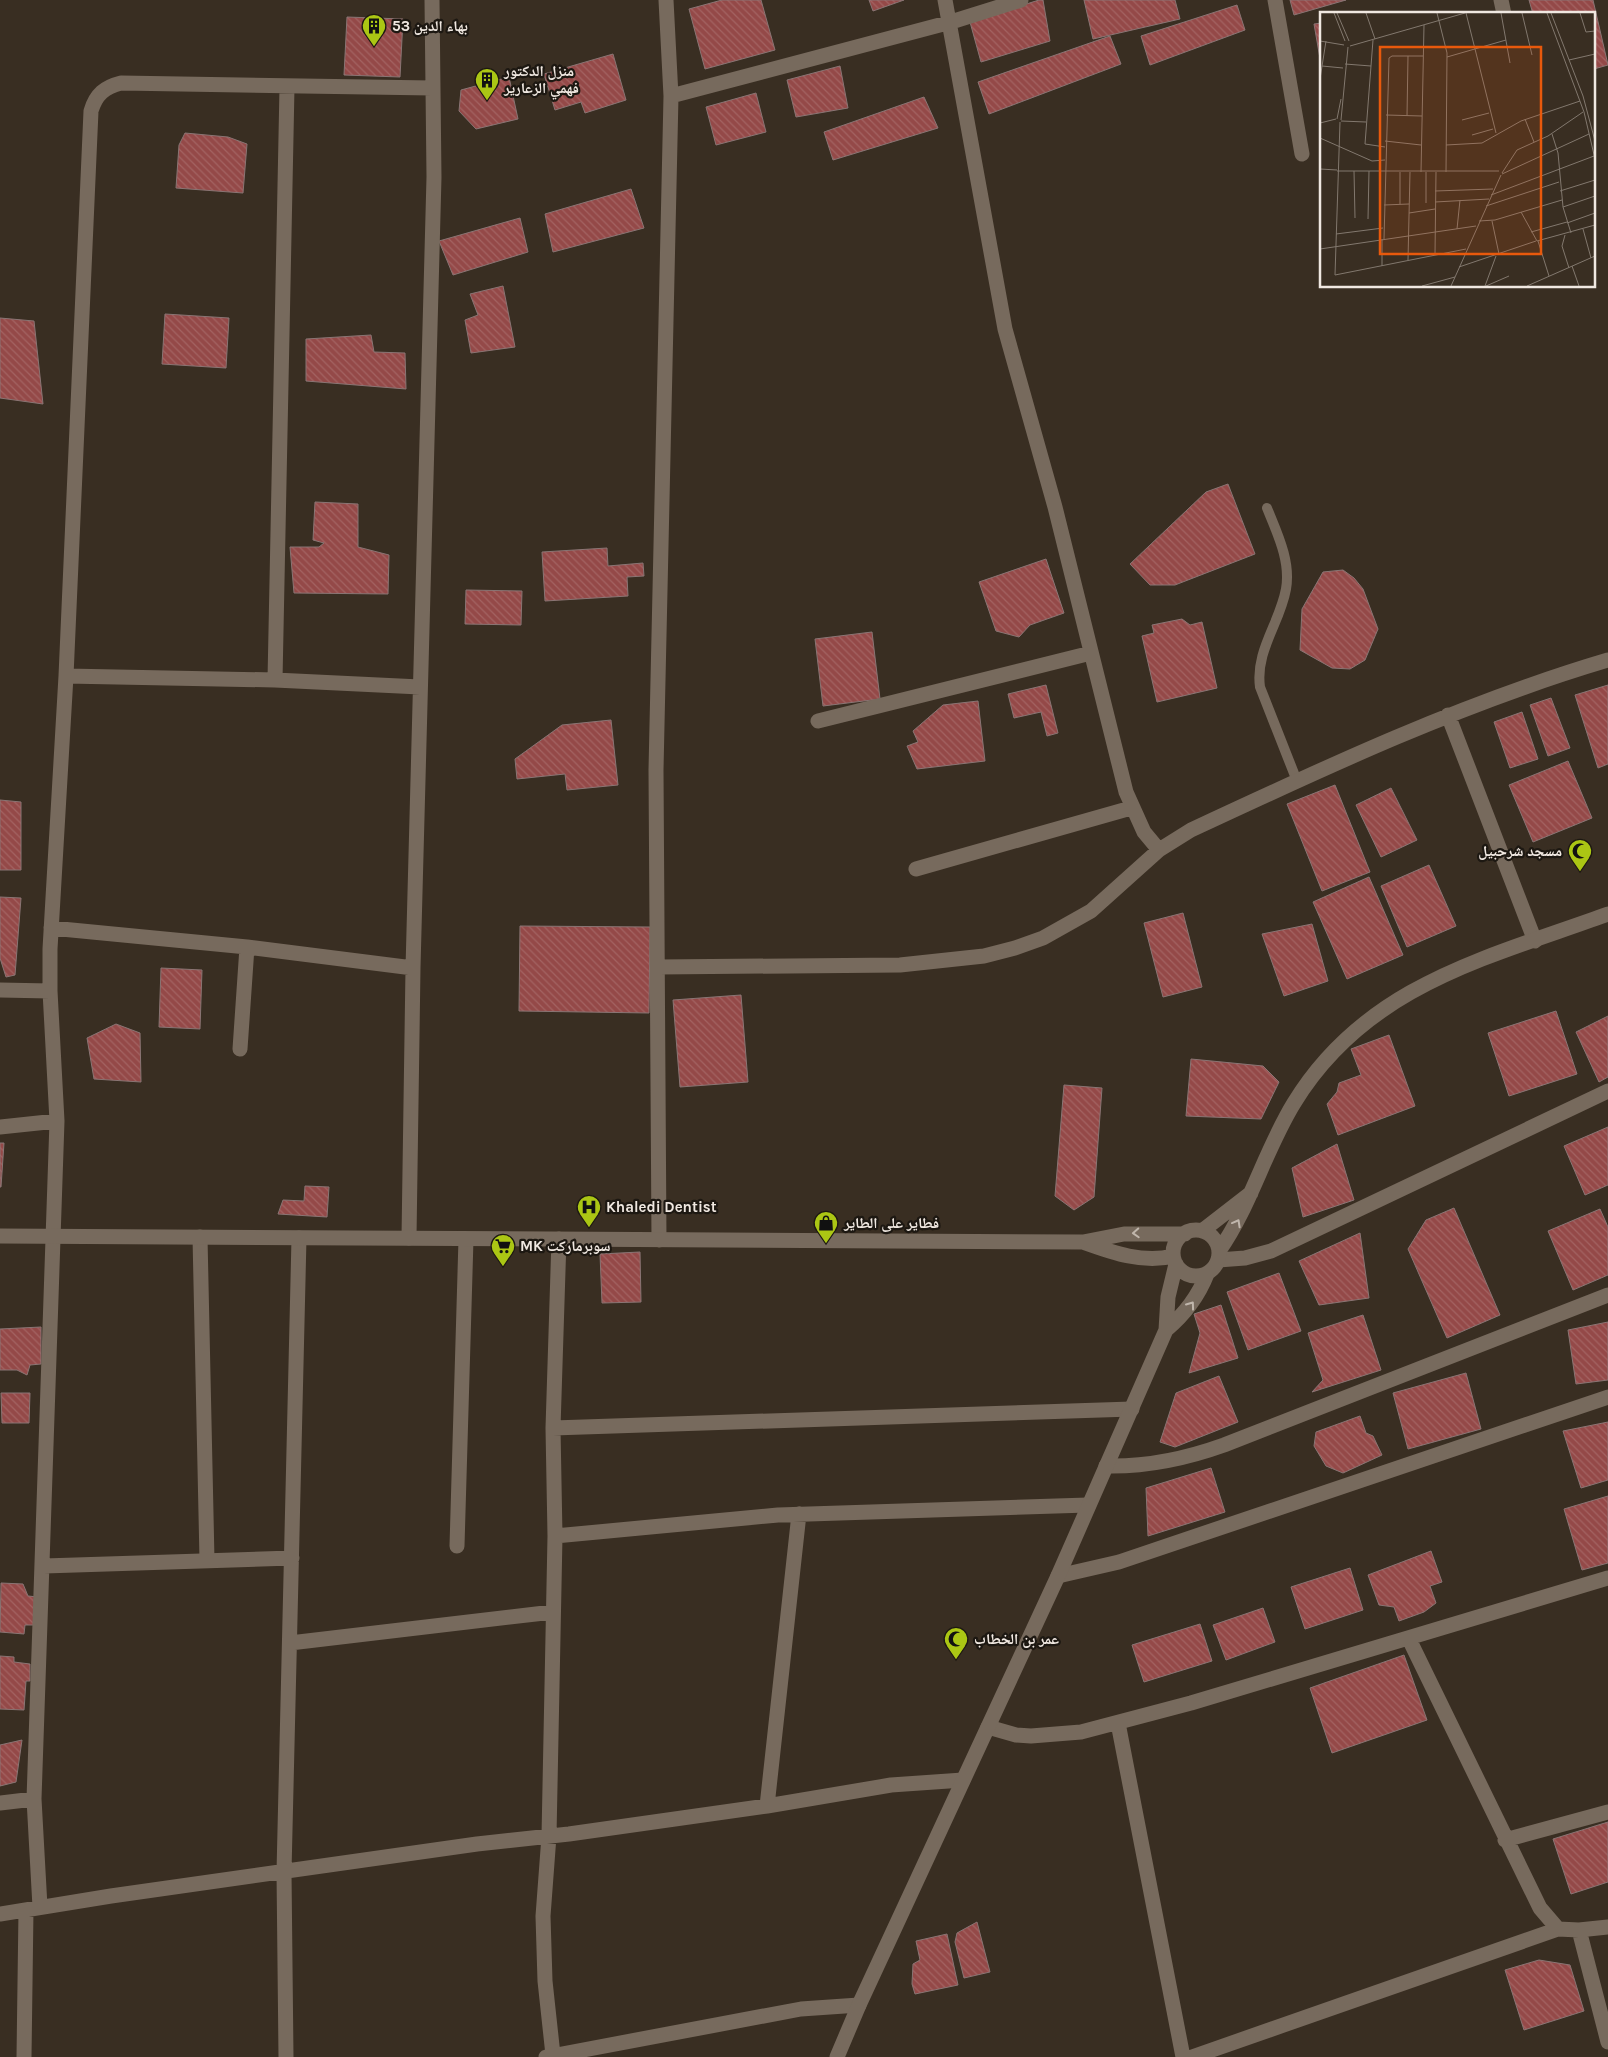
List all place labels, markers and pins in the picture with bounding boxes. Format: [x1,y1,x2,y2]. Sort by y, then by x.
building icon: بهاء الدين 53 [361,13,387,47]
place label: بهاء الدين 53 [392,17,468,35]
place label: منزل الدكتور فهمي الزعارير [503,62,579,100]
building icon: منزل الدكتور فهمي الزعارير [474,67,500,101]
mosque icon: مسجد شرحبيل [1567,838,1593,872]
place label: مسجد شرحبيل [1478,842,1562,860]
hospital icon: Khaledi Dentist [576,1194,602,1228]
place label: Khaledi Dentist [606,1198,717,1216]
shop icon: فطاير على الطاير [813,1210,839,1244]
place label: فطاير على الطاير [843,1214,939,1232]
supermarket icon: MK سوبرماركت [490,1233,516,1267]
place label: MK سوبرماركت [520,1237,611,1255]
mosque icon: عمر بن الخطاب [943,1626,969,1660]
place label: عمر بن الخطاب [974,1630,1059,1648]

